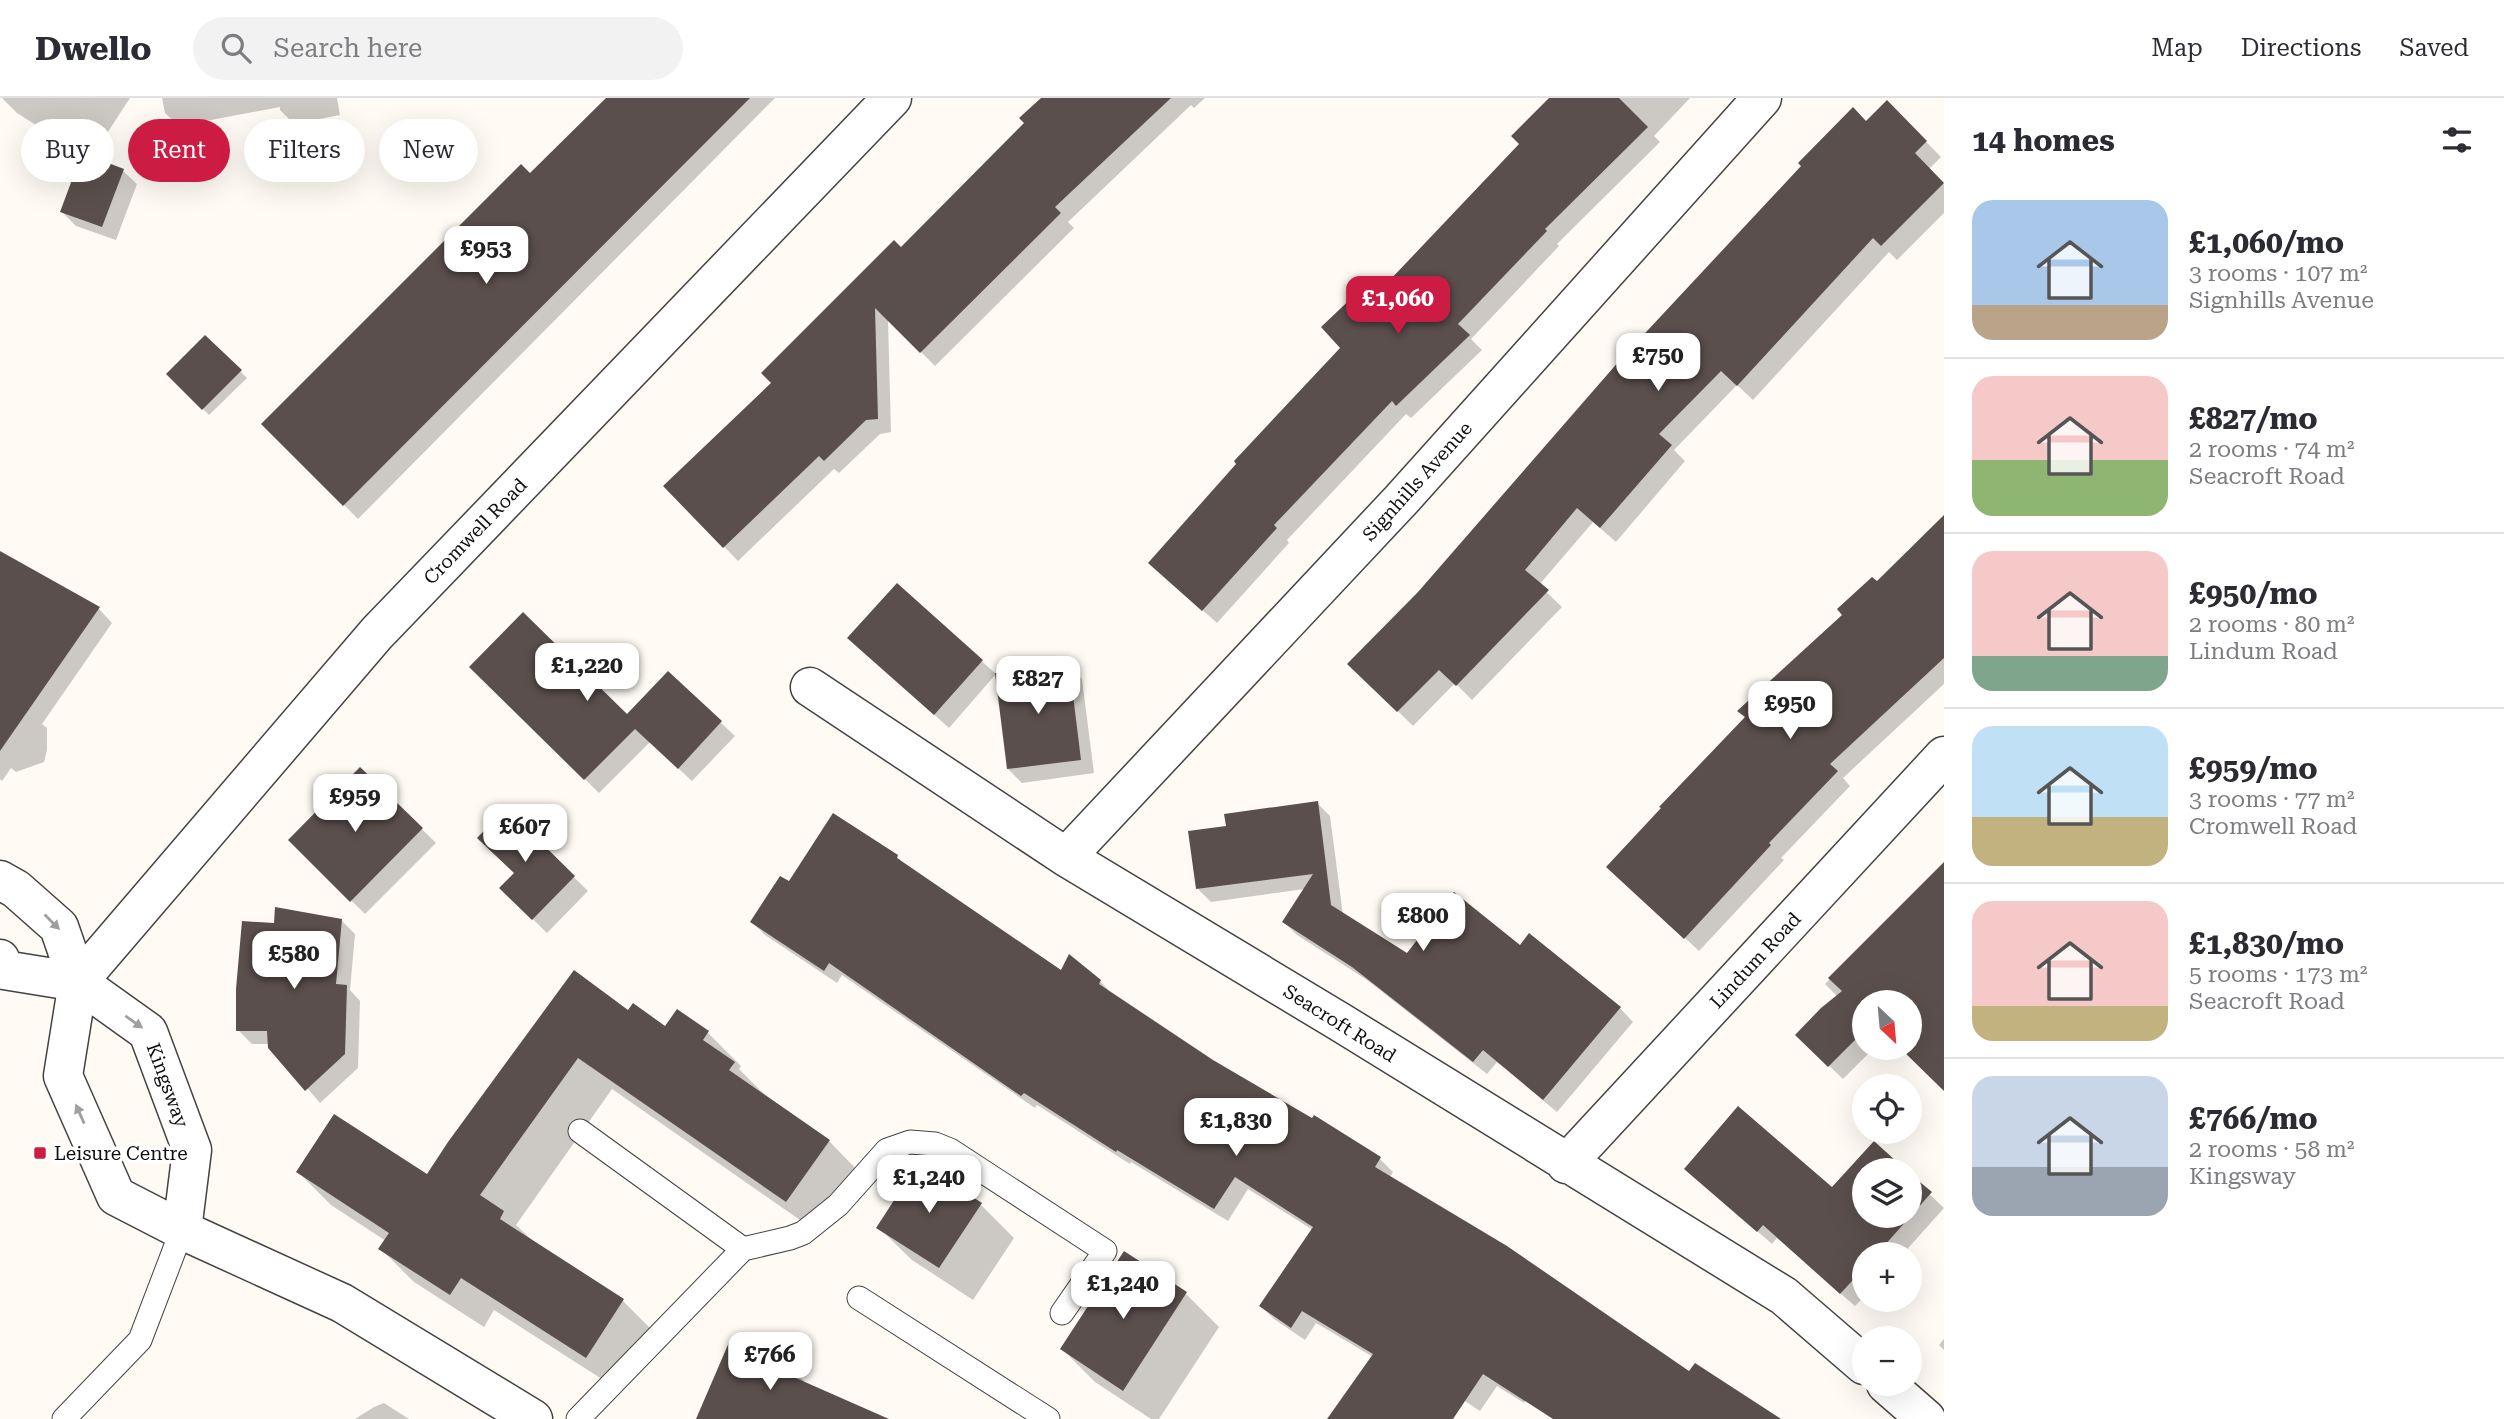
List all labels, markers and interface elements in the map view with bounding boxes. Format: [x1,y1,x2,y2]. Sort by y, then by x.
search box [193,17,683,80]
text: Dwello [35,29,151,68]
icon: search [217,29,255,67]
text: Search here [273,33,422,63]
text: Map [2151,34,2203,62]
text: Directions [2241,34,2361,62]
text: Saved [2399,34,2469,62]
chip: Buy [21,119,114,182]
chip: Rent [128,119,230,182]
chip: Filters [244,119,365,182]
chip: New [379,119,478,182]
icon: filters [2438,121,2476,159]
text: 14 homes [1972,123,2115,158]
text: £1,060/mo [2189,225,2344,260]
pin: £953 [445,226,527,286]
icon: home [2028,228,2112,312]
text: £953 [460,235,512,262]
text: 3 rooms · 107 m² [2189,260,2367,287]
pin: £1,060 [1341,276,1455,336]
text: £1,060 [1362,285,1434,312]
text: Signhills Avenue [2189,287,2374,314]
pin: £750 [1617,334,1699,393]
text: £750 [1632,342,1684,369]
text: £827/mo [2189,401,2318,436]
icon: home [2028,404,2112,488]
street label: Signhills Avenue [1358,417,1477,546]
text: 2 rooms · 74 m² [2189,436,2355,463]
text: Seacroft Road [2189,463,2345,490]
street label: Cromwell Road [419,473,532,589]
text: £950/mo [2189,576,2318,611]
icon: home [2028,579,2112,663]
text: 2 rooms · 80 m² [2189,611,2355,638]
text: Lindum Road [2189,638,2338,665]
pin: £1,220 [530,644,644,703]
text: £1,220 [551,652,623,679]
pin: £827 [997,656,1079,716]
text: £827 [1012,665,1064,692]
pin: £950 [1749,682,1831,741]
text: £950 [1764,690,1816,717]
text: £959/mo [2189,751,2318,786]
icon: home [2028,754,2112,838]
pin: £959 [314,774,396,834]
text: £959 [329,783,381,810]
text: 3 rooms · 77 m² [2189,786,2355,813]
pin: £607 [484,804,566,864]
text: £607 [499,813,551,840]
text: Cromwell Road [2189,813,2357,840]
pin: £800 [1382,894,1464,953]
text: £800 [1397,902,1449,929]
street label: Lindum Road [1705,908,1806,1013]
one-way arrow [43,913,60,930]
text: £1,830/mo [2189,926,2344,961]
icon: home [2028,929,2112,1013]
pin: £580 [253,932,335,991]
text: £580 [268,940,320,967]
text: 5 rooms · 173 m² [2189,961,2367,988]
street label: Seacroft Road [1279,980,1400,1067]
text: Seacroft Road [2189,988,2345,1015]
north arrow [1852,990,1922,1060]
map controls [1852,990,1922,1396]
one-way arrow [125,1015,143,1029]
street label: Kingsway [142,1040,194,1131]
button: locate [1852,1074,1922,1144]
pin: £1,830 [1179,1098,1293,1158]
text: £766/mo [2189,1101,2318,1136]
one-way arrow [74,1103,85,1124]
icon: home [2028,1104,2112,1188]
text: £1,830 [1200,1107,1272,1134]
text: 2 rooms · 58 m² [2189,1136,2355,1163]
place label: Leisure Centre [54,1142,188,1165]
marker: Leisure Centre [32,1145,48,1161]
pin: £1,240 [872,1156,986,1215]
button: layers [1852,1158,1922,1228]
text: Kingsway [2189,1163,2296,1190]
text: £1,240 [893,1164,965,1191]
button: + [1852,1242,1922,1312]
pin: £1,240 [1066,1262,1180,1321]
text: £1,240 [1087,1270,1159,1297]
button: − [1852,1326,1922,1396]
pin: £766 [729,1332,811,1392]
text: £766 [744,1341,796,1368]

